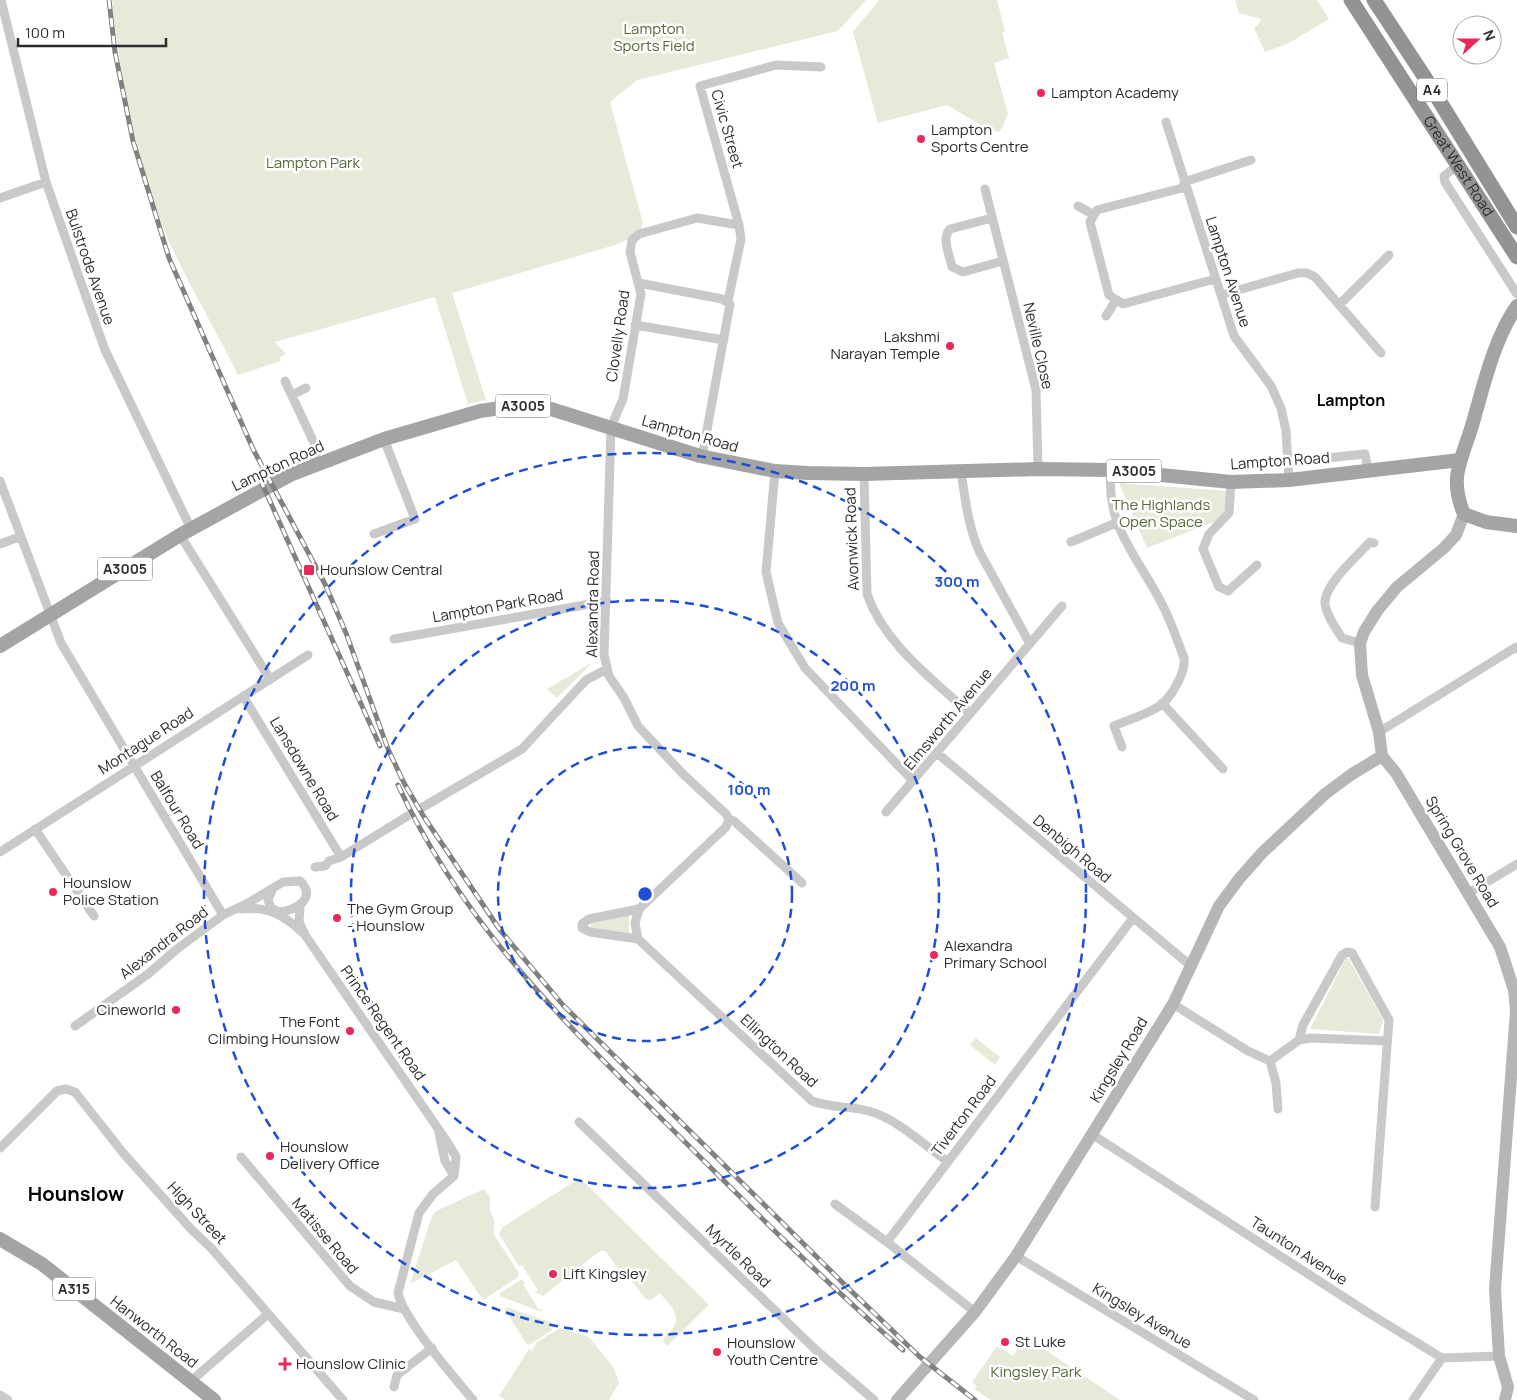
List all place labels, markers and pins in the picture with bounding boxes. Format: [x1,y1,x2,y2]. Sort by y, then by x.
place label: Lampton Academy [1051,82,1179,103]
marker: Lampton Academy [1035,87,1047,99]
place label: Lampton Sports Centre [931,119,1029,157]
marker: Lampton Sports Centre [915,133,927,145]
place label: Lakshmi Narayan Temple [830,326,940,364]
marker: Lakshmi Narayan Temple [944,340,956,352]
place label: Hounslow Central [320,559,443,580]
marker: Hounslow Central [302,563,316,577]
place label: Hounslow Police Station [63,872,159,910]
centre of rings [636,885,654,903]
marker: Hounslow Police Station [47,886,59,898]
place label: The Gym Group - Hounslow [347,898,453,936]
marker: The Gym Group - Hounslow [331,912,343,924]
place label: Alexandra Primary School [944,935,1047,973]
marker: Alexandra Primary School [928,949,940,961]
place label: Cineworld [97,999,166,1020]
marker: Cineworld [170,1004,182,1016]
place label: The Font Climbing Hounslow [208,1011,340,1049]
marker: The Font Climbing Hounslow [344,1025,356,1037]
place label: Hounslow Delivery Office [280,1136,380,1174]
marker: Hounslow Delivery Office [264,1150,276,1162]
place label: Lift Kingsley [563,1263,647,1284]
marker: Lift Kingsley [547,1268,559,1280]
place label: St Luke [1015,1331,1066,1352]
place label: Hounslow Youth Centre [727,1332,818,1370]
marker: St Luke [999,1336,1011,1348]
marker: Hounslow Youth Centre [711,1346,723,1358]
place label: Hounslow Clinic [296,1353,406,1374]
marker: Hounslow Clinic [278,1357,292,1371]

